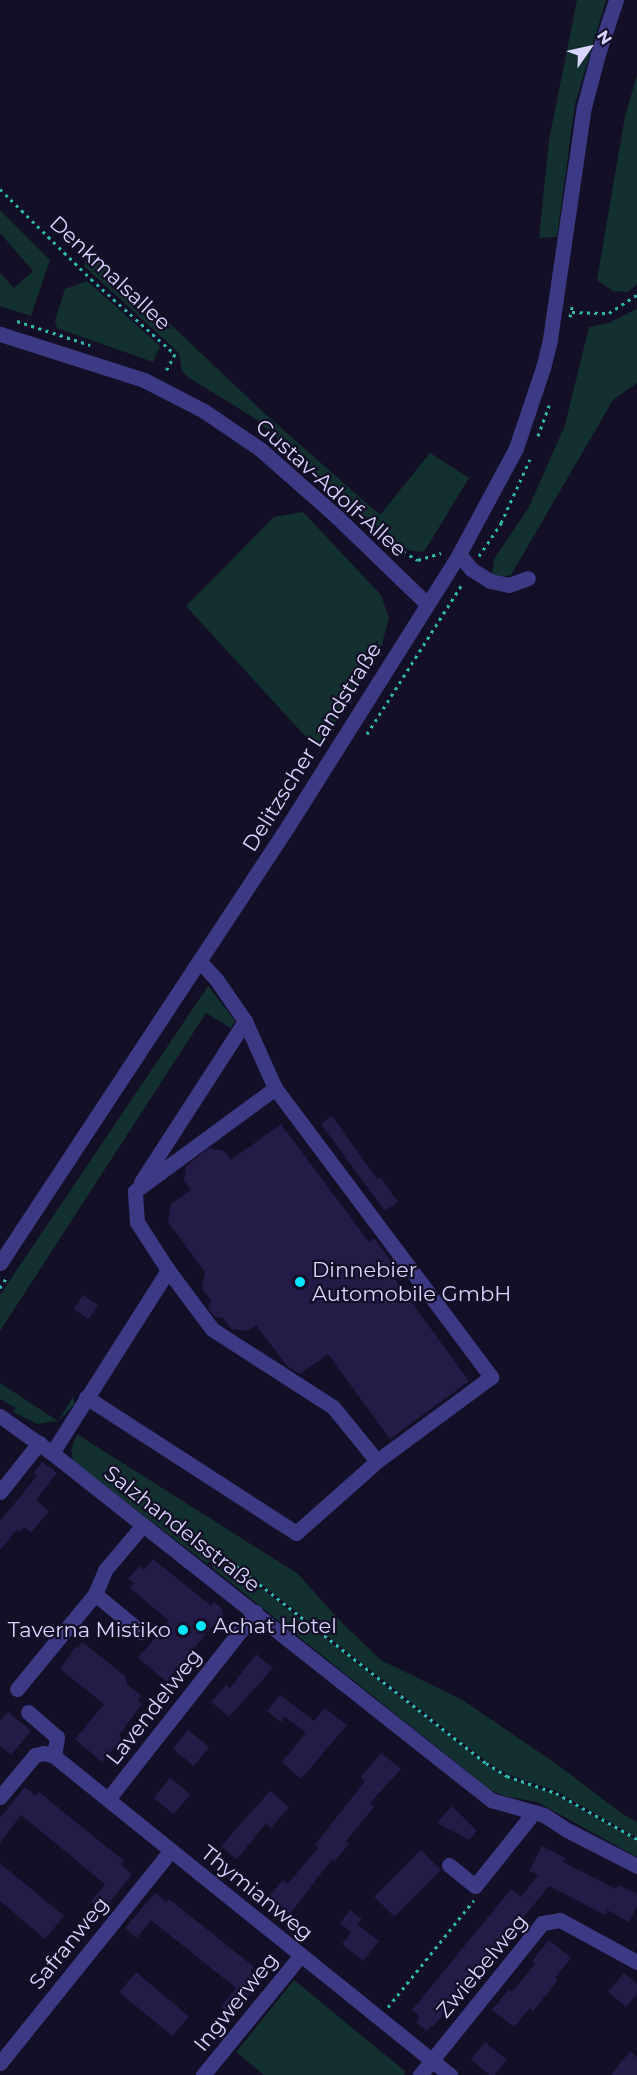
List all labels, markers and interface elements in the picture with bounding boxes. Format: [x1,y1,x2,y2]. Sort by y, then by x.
north arrow [559,18,619,78]
text: N [593,27,616,48]
street label: Denkmalsallee [44,211,176,335]
street label: Gustav-Adolf-Allee [250,414,412,562]
street label: Delitzscher Landstraße [237,638,387,856]
place label: Dinnebier Automobile GmbH [312,1257,511,1307]
marker: Dinnebier Automobile GmbH [293,1275,307,1289]
street label: Salzhandelsstraße [99,1460,265,1598]
place label: Achat Hotel [213,1613,337,1639]
place label: Taverna Mistiko [8,1617,171,1643]
marker: Achat Hotel [194,1619,208,1633]
marker: Taverna Mistiko [176,1623,190,1637]
street label: Lavendelweg [101,1644,207,1770]
street label: Thymianweg [196,1840,318,1946]
street label: Safranweg [24,1892,114,1994]
street label: Zwiebelweg [431,1909,533,2023]
street label: Ingwerweg [189,1948,283,2056]

